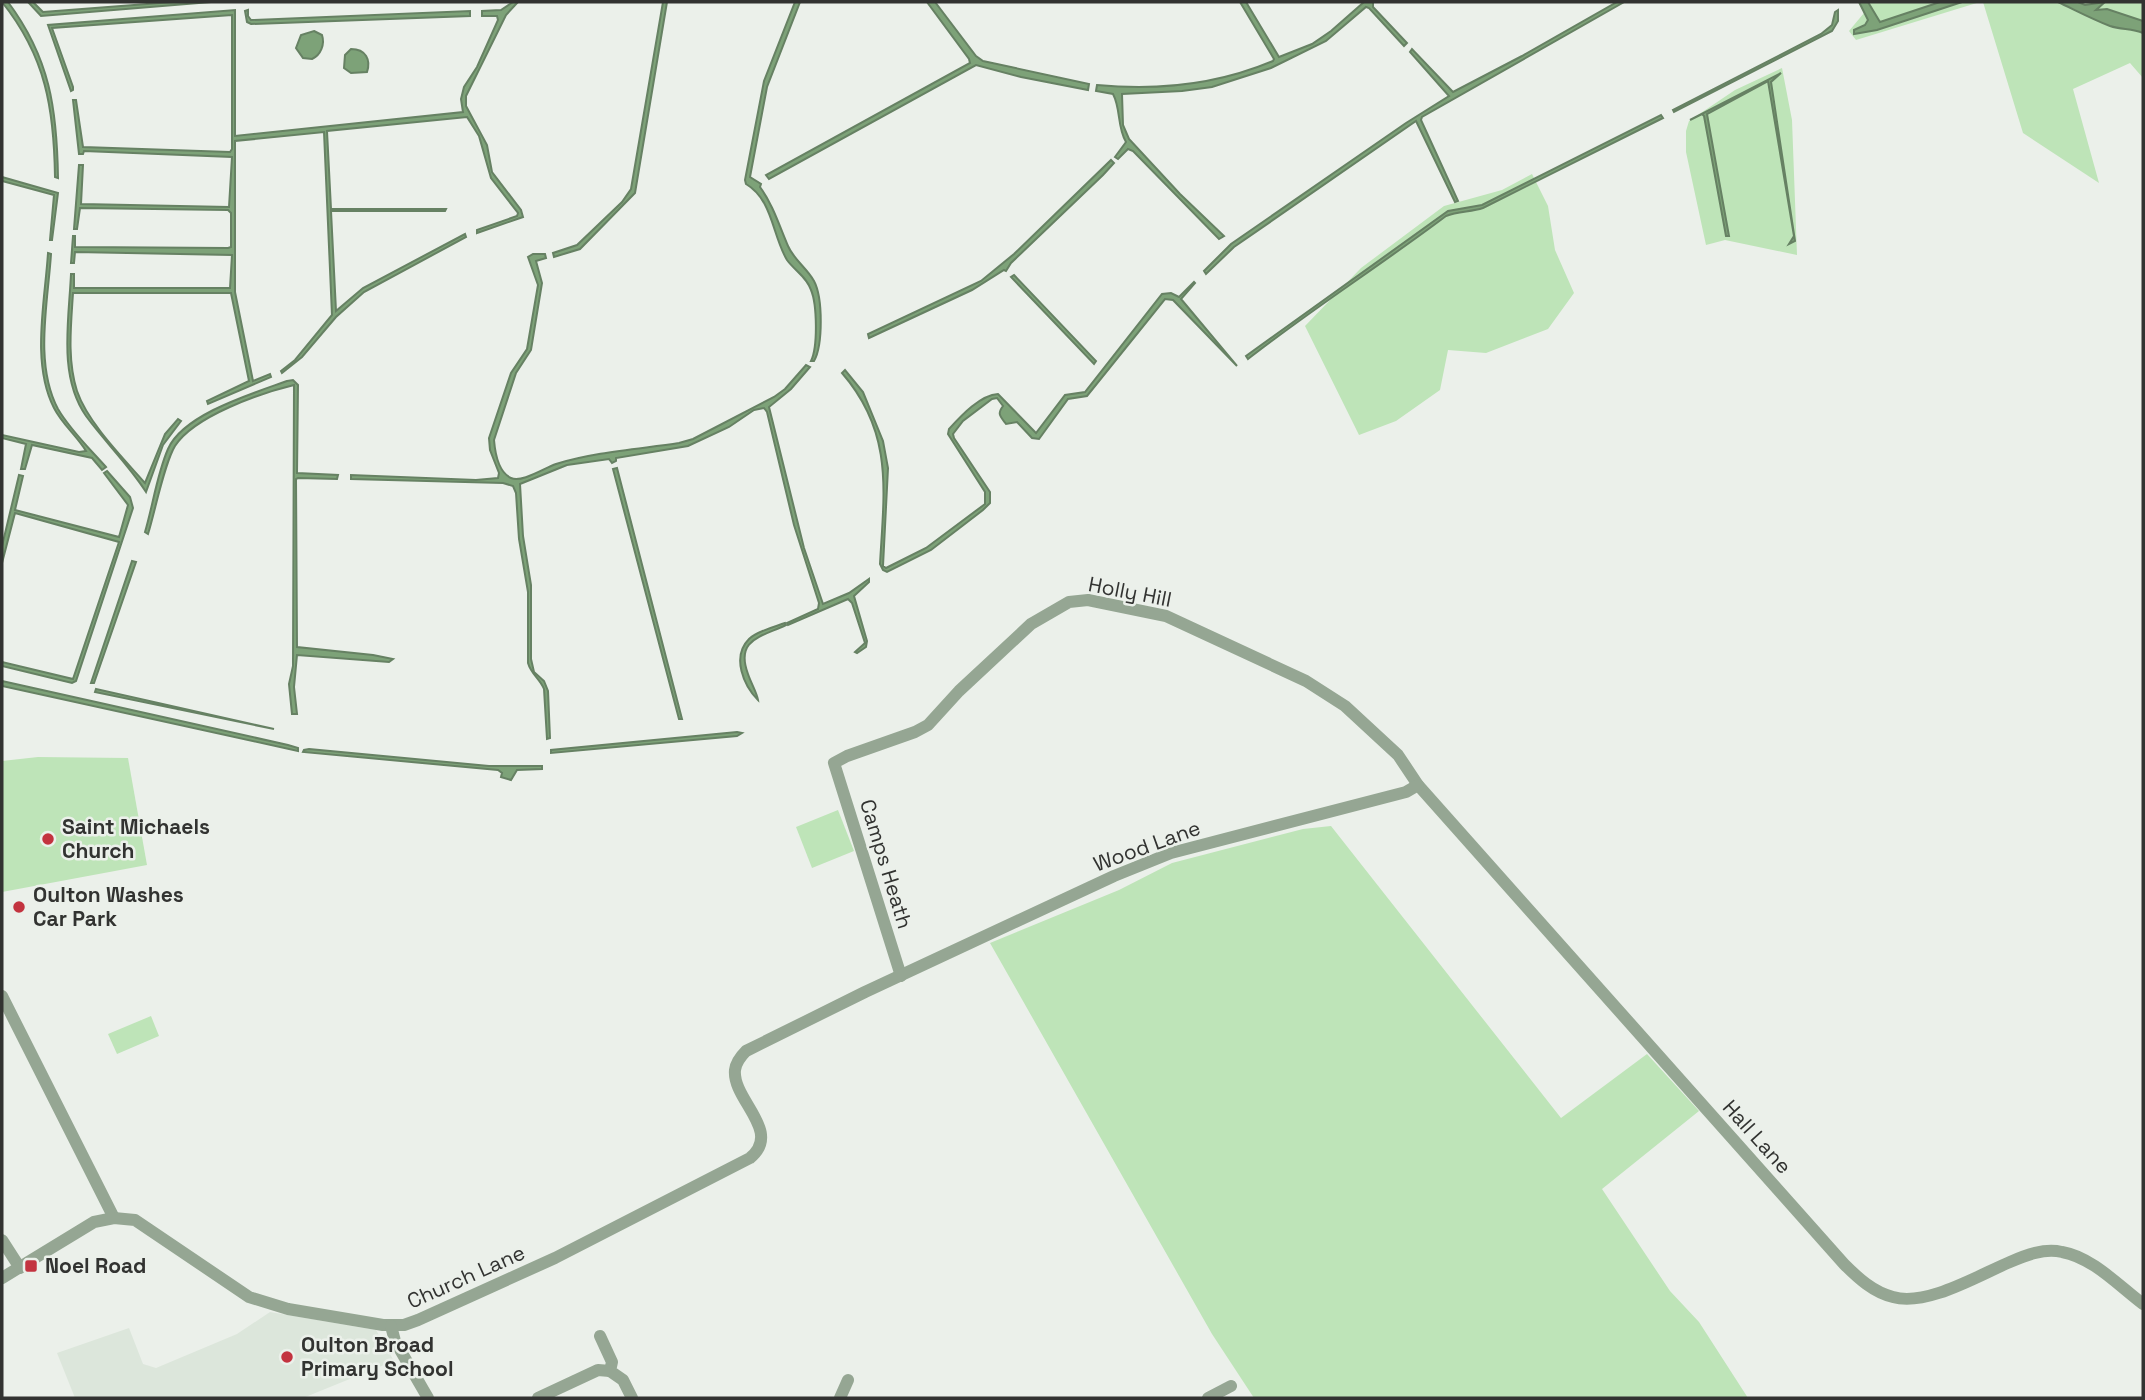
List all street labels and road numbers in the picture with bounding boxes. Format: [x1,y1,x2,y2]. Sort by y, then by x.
street label: Holly Hill [1086,570,1174,613]
street label: Camps Heath [854,796,919,932]
street label: Wood Lane [1090,814,1204,877]
street label: Hall Lane [1717,1094,1798,1179]
street label: Church Lane [403,1239,529,1315]

